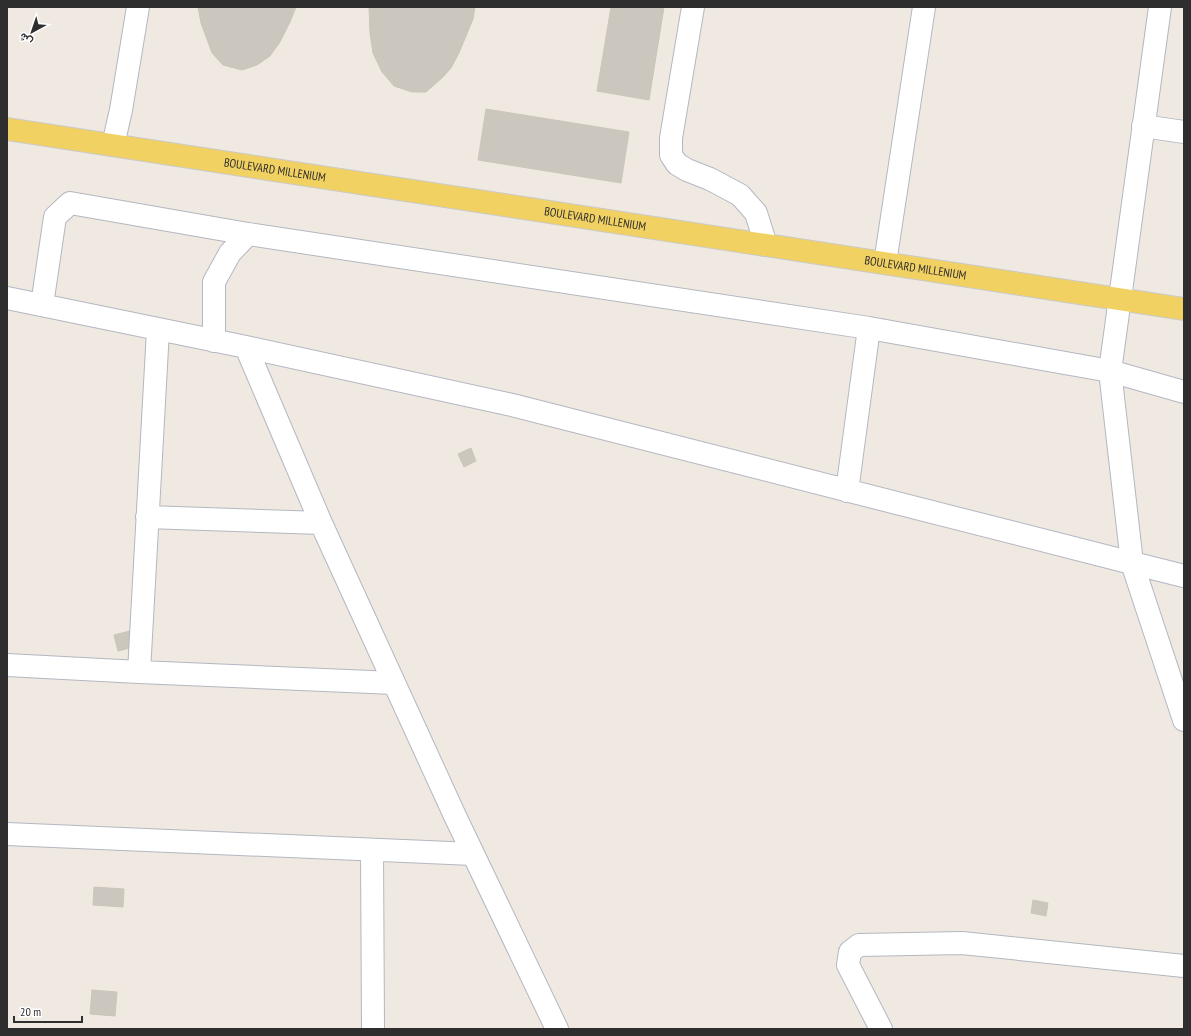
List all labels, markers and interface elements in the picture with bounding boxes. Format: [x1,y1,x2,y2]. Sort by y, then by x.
north arrow [12,12,52,52]
text: ش [16,30,35,49]
street label: BOULEVARD MILLENIUM [223,154,327,185]
street label: BOULEVARD MILLENIUM [543,203,647,234]
street label: BOULEVARD MILLENIUM [864,252,967,283]
scale bar [14,998,82,1024]
text: 20 m [20,1004,41,1019]

